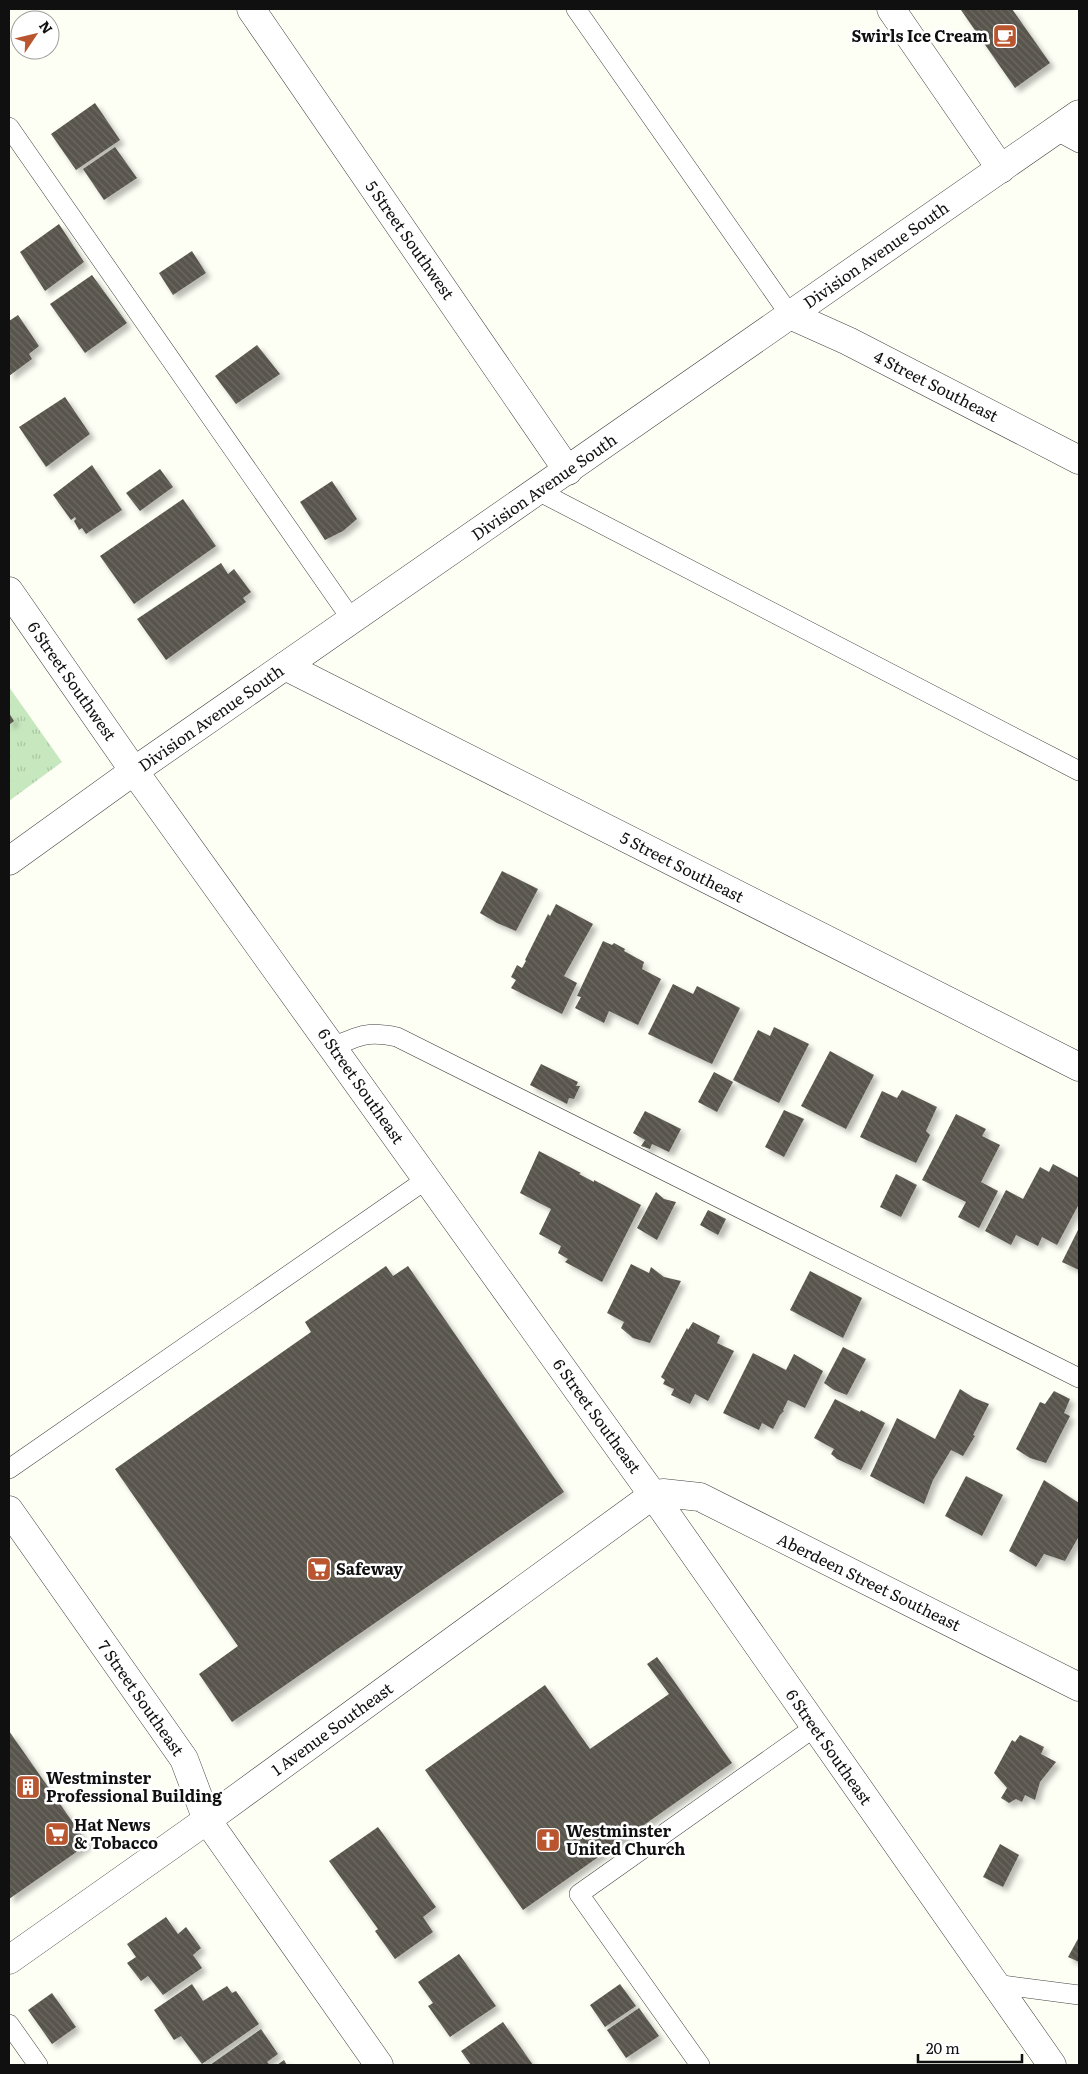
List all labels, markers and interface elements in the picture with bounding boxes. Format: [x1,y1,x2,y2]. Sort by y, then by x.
north arrow [10,10,60,60]
text: N [35,16,58,38]
place label: Swirls Ice Cream [851,23,988,47]
cafe icon: Swirls Ice Cream [992,23,1018,49]
street label: 5 Street Southwest [361,175,461,304]
street label: Division Avenue South [798,195,953,313]
street label: 4 Street Southeast [870,343,1003,427]
street label: Division Avenue South [466,427,621,545]
street label: 6 Street Southwest [23,616,123,745]
street label: Division Avenue South [133,658,288,776]
street label: 5 Street Southeast [616,825,749,908]
street label: 6 Street Southeast [313,1023,411,1149]
street label: 6 Street Southeast [548,1353,648,1478]
street label: Aberdeen Street Southeast [774,1526,966,1636]
supermarket icon: Safeway [306,1556,332,1582]
place label: Safeway [336,1556,403,1580]
street label: 7 Street Southeast [93,1635,191,1760]
street label: 1 Avenue Southeast [266,1676,398,1780]
street label: 6 Street Southeast [781,1684,879,1810]
place label: Westminster Professional Building [46,1765,222,1807]
building icon: Westminster Professional Building [15,1774,41,1800]
place label: Hat News & Tobacco [74,1812,158,1854]
place label: Westminster United Church [566,1818,685,1860]
supermarket icon: Hat News & Tobacco [44,1821,70,1847]
church icon: Westminster United Church [535,1827,561,1853]
scale bar [918,2032,1022,2064]
text: 20 m [926,2036,960,2059]

